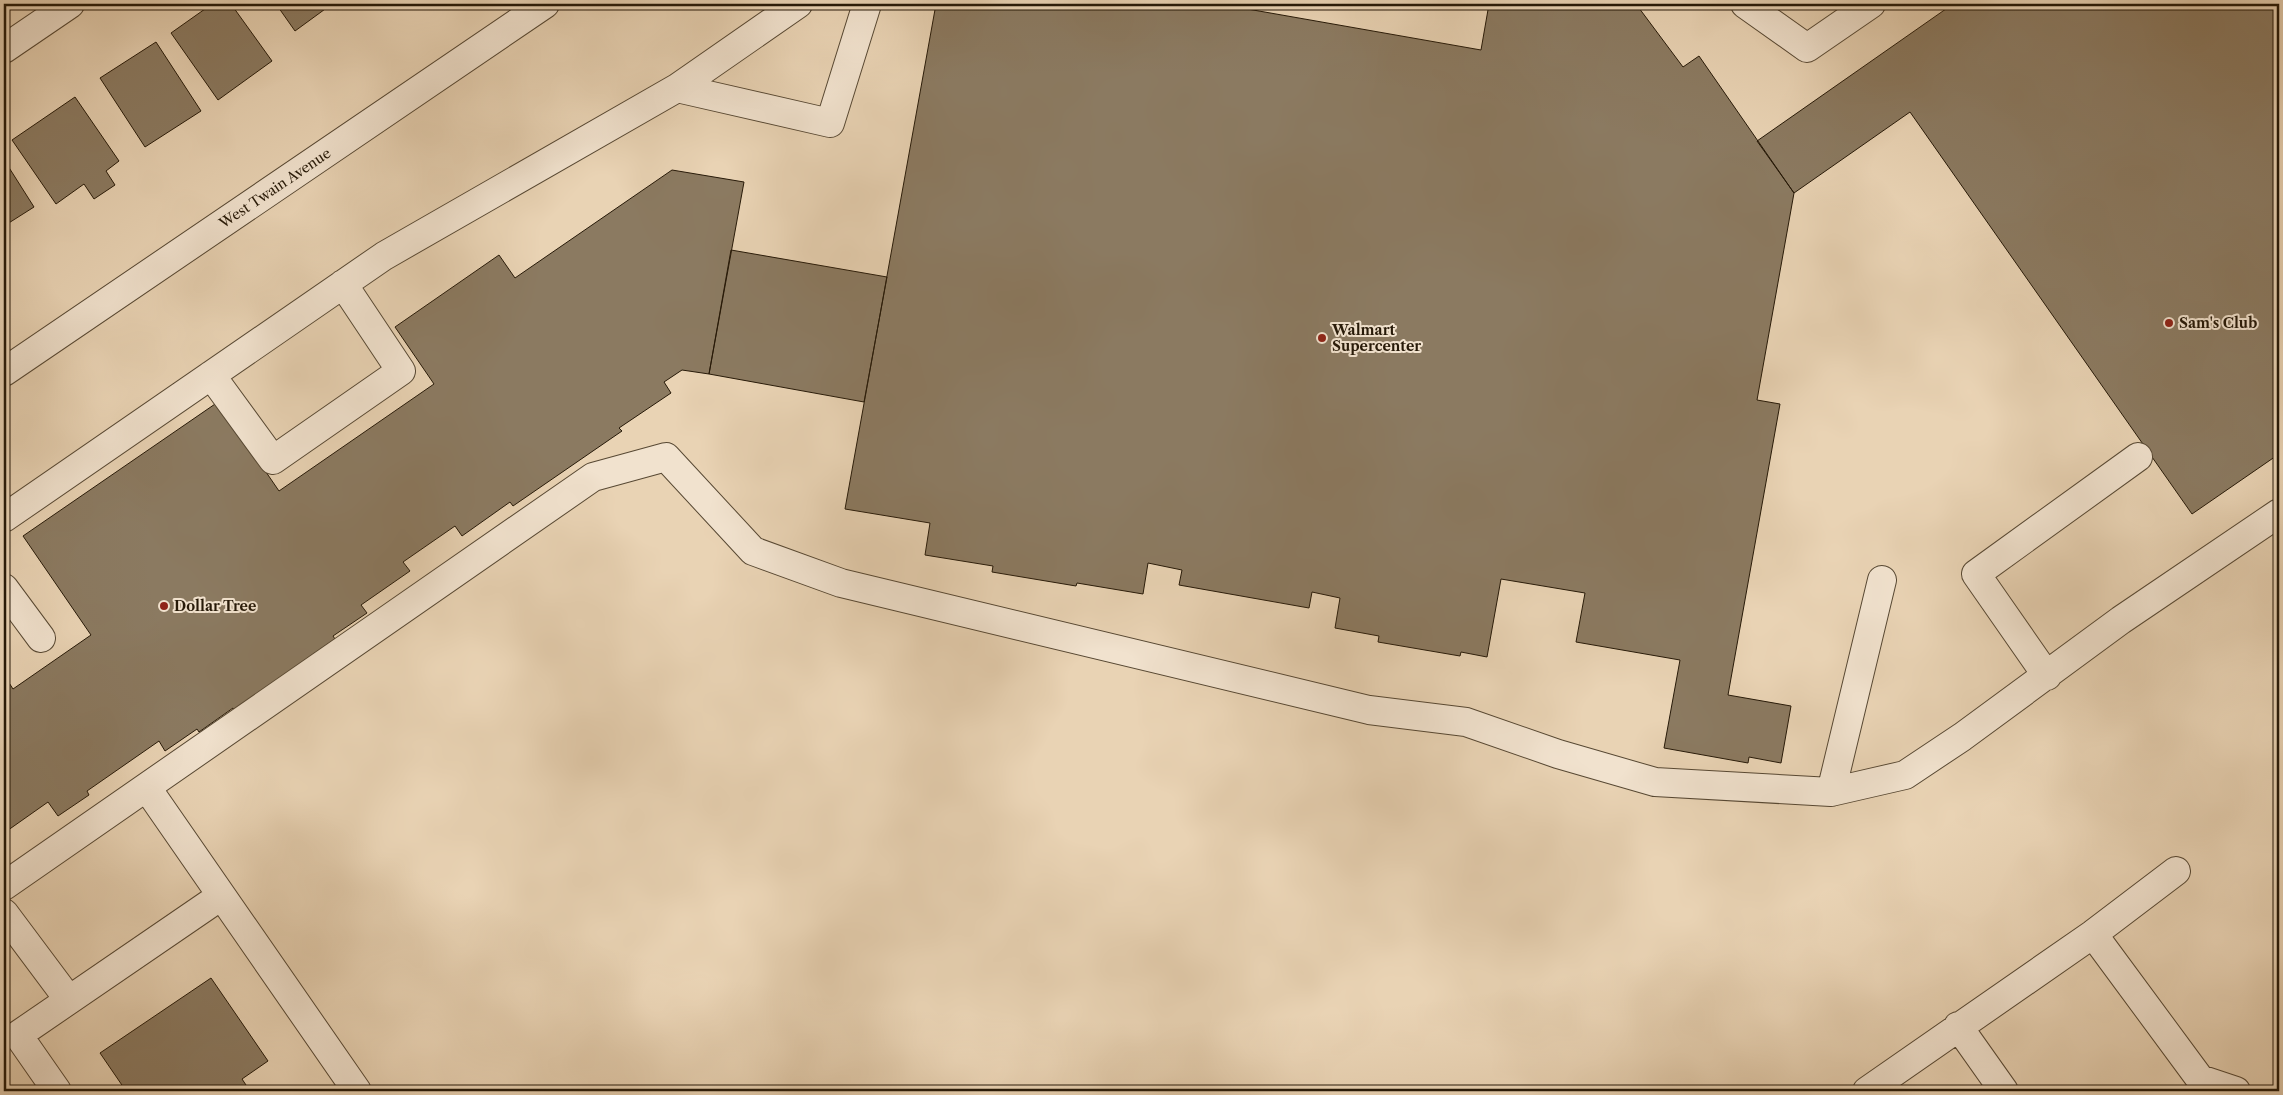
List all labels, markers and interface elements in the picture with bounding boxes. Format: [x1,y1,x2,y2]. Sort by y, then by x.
street label: West Twain Avenue [215,144,334,233]
place label: Sam's Club [2179,314,2257,332]
marker: Sam's Club [2163,317,2175,329]
place label: Walmart Supercenter [1331,321,1421,355]
marker: Walmart Supercenter [1316,332,1328,344]
place label: Dollar Tree [174,597,256,615]
marker: Dollar Tree [158,600,170,612]

